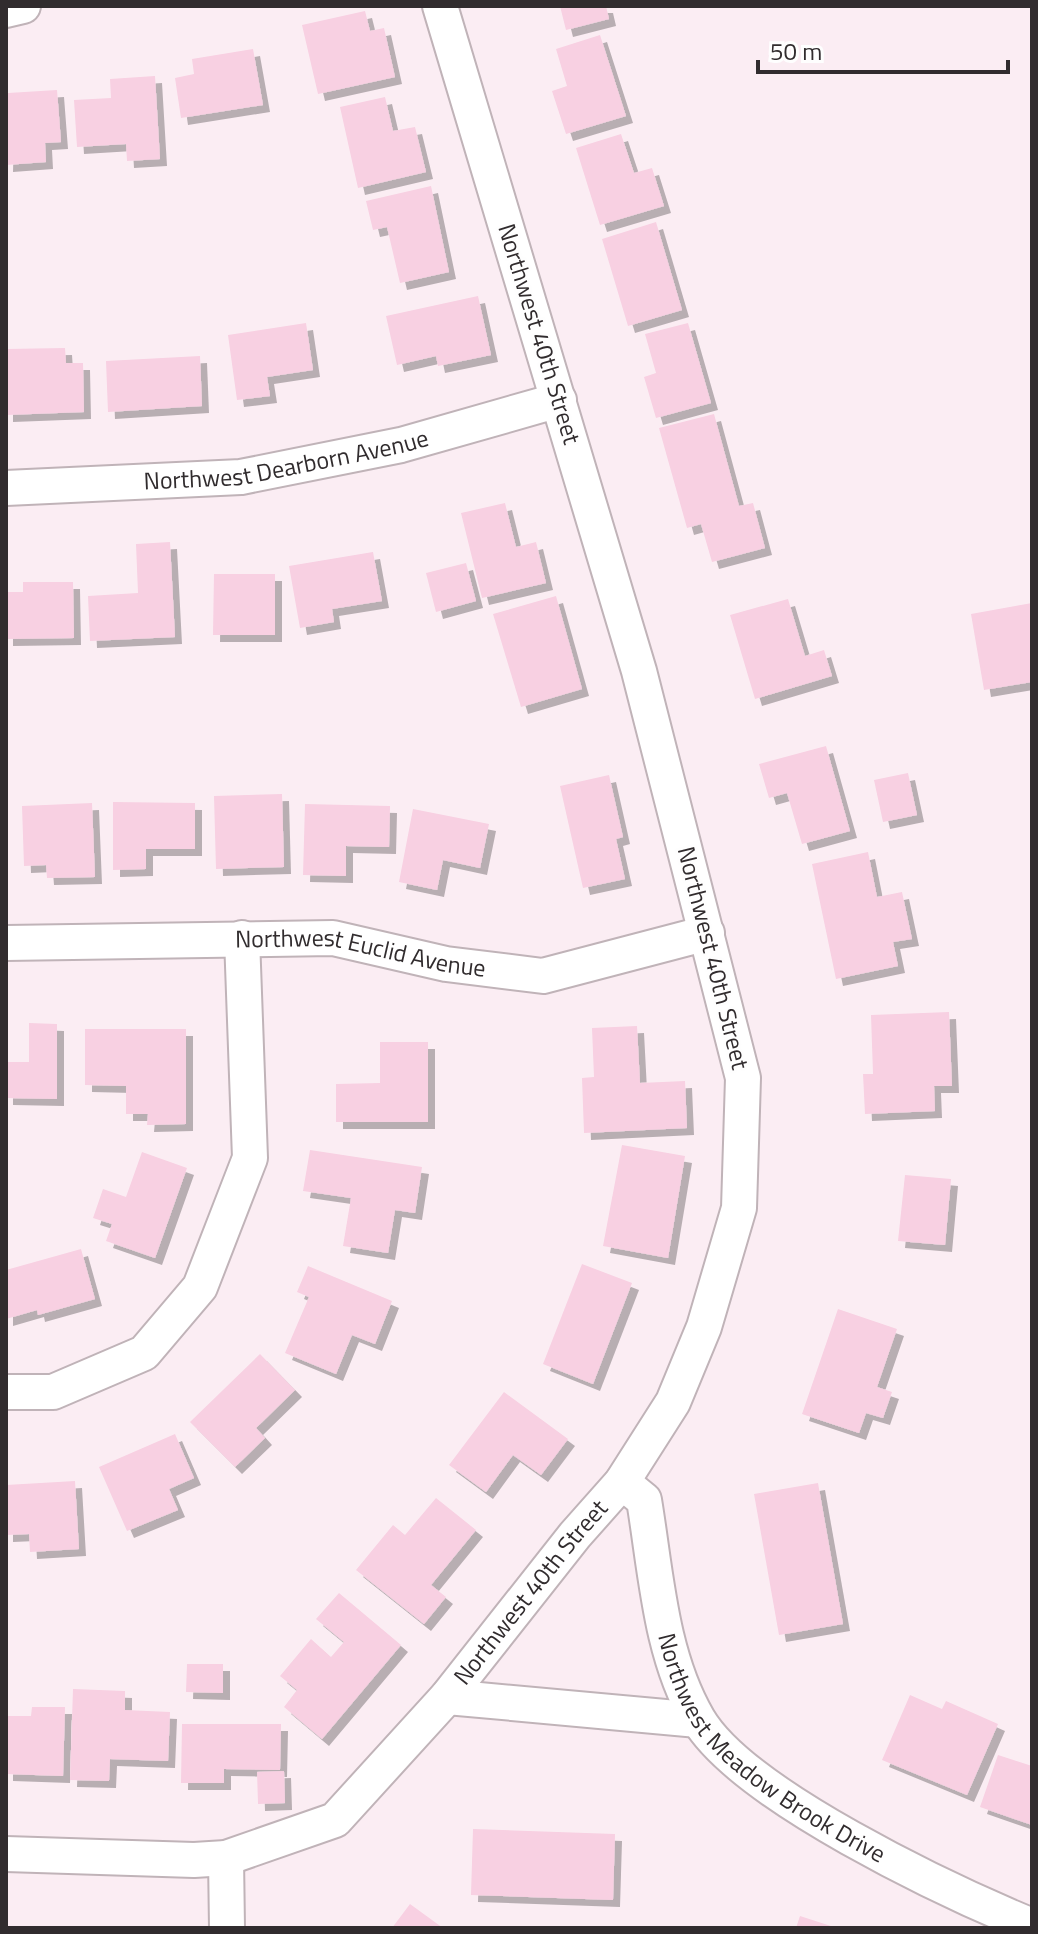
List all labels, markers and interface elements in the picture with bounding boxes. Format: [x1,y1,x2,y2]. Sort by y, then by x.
scale bar [758,24,1008,74]
text: 50 m [770,33,822,69]
street label: Northwest 40th Street [489,219,591,449]
street label: Northwest Dearborn Avenue [143,419,432,499]
street label: Northwest 40th Street [669,842,759,1074]
street label: Northwest Euclid Avenue [235,919,488,986]
street label: Northwest 40th Street [444,1490,616,1692]
street label: Northwest Meadow Brook Drive [649,1629,892,1871]

